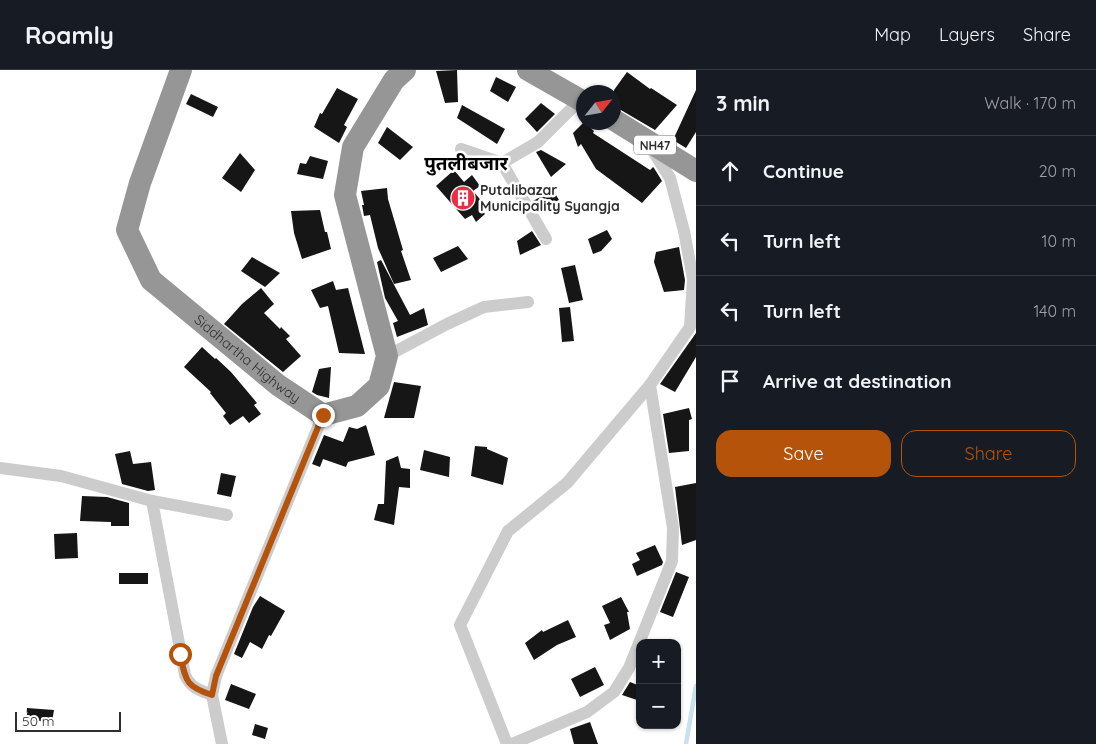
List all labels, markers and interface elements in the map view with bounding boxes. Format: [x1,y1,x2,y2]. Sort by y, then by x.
text: Roamly [25,20,114,50]
text: Map [874,23,911,46]
text: Layers [939,23,995,46]
text: Share [1023,23,1071,46]
north arrow [576,85,621,130]
text: 3 min [716,90,770,116]
text: Walk · 170 m [984,93,1076,113]
road number: NH47 [634,136,676,154]
district label: पुतलीबजार [424,151,508,176]
icon: ahead [716,157,744,185]
text: Continue [763,159,844,183]
text: 20 m [1039,161,1076,181]
place label: Putalibazar Municipality Syangja [480,181,620,215]
building icon: Putalibazar Municipality Syangja [450,185,476,211]
icon: left [716,227,744,255]
text: Turn left [763,229,841,253]
text: 10 m [1042,231,1076,251]
icon: left [716,297,744,325]
text: Turn left [763,299,841,323]
text: 140 m [1033,301,1076,321]
street label: Siddhartha Highway [191,311,304,407]
icon: arrive [716,367,744,395]
text: Arrive at destination [763,369,952,393]
route end [312,404,335,427]
button: Save [716,430,891,477]
button: Share [901,430,1076,477]
map controls [636,639,681,729]
button: + [636,639,681,684]
route start [169,643,192,666]
button: − [636,684,681,729]
scale bar [15,709,121,732]
text: 50 m [22,712,55,730]

